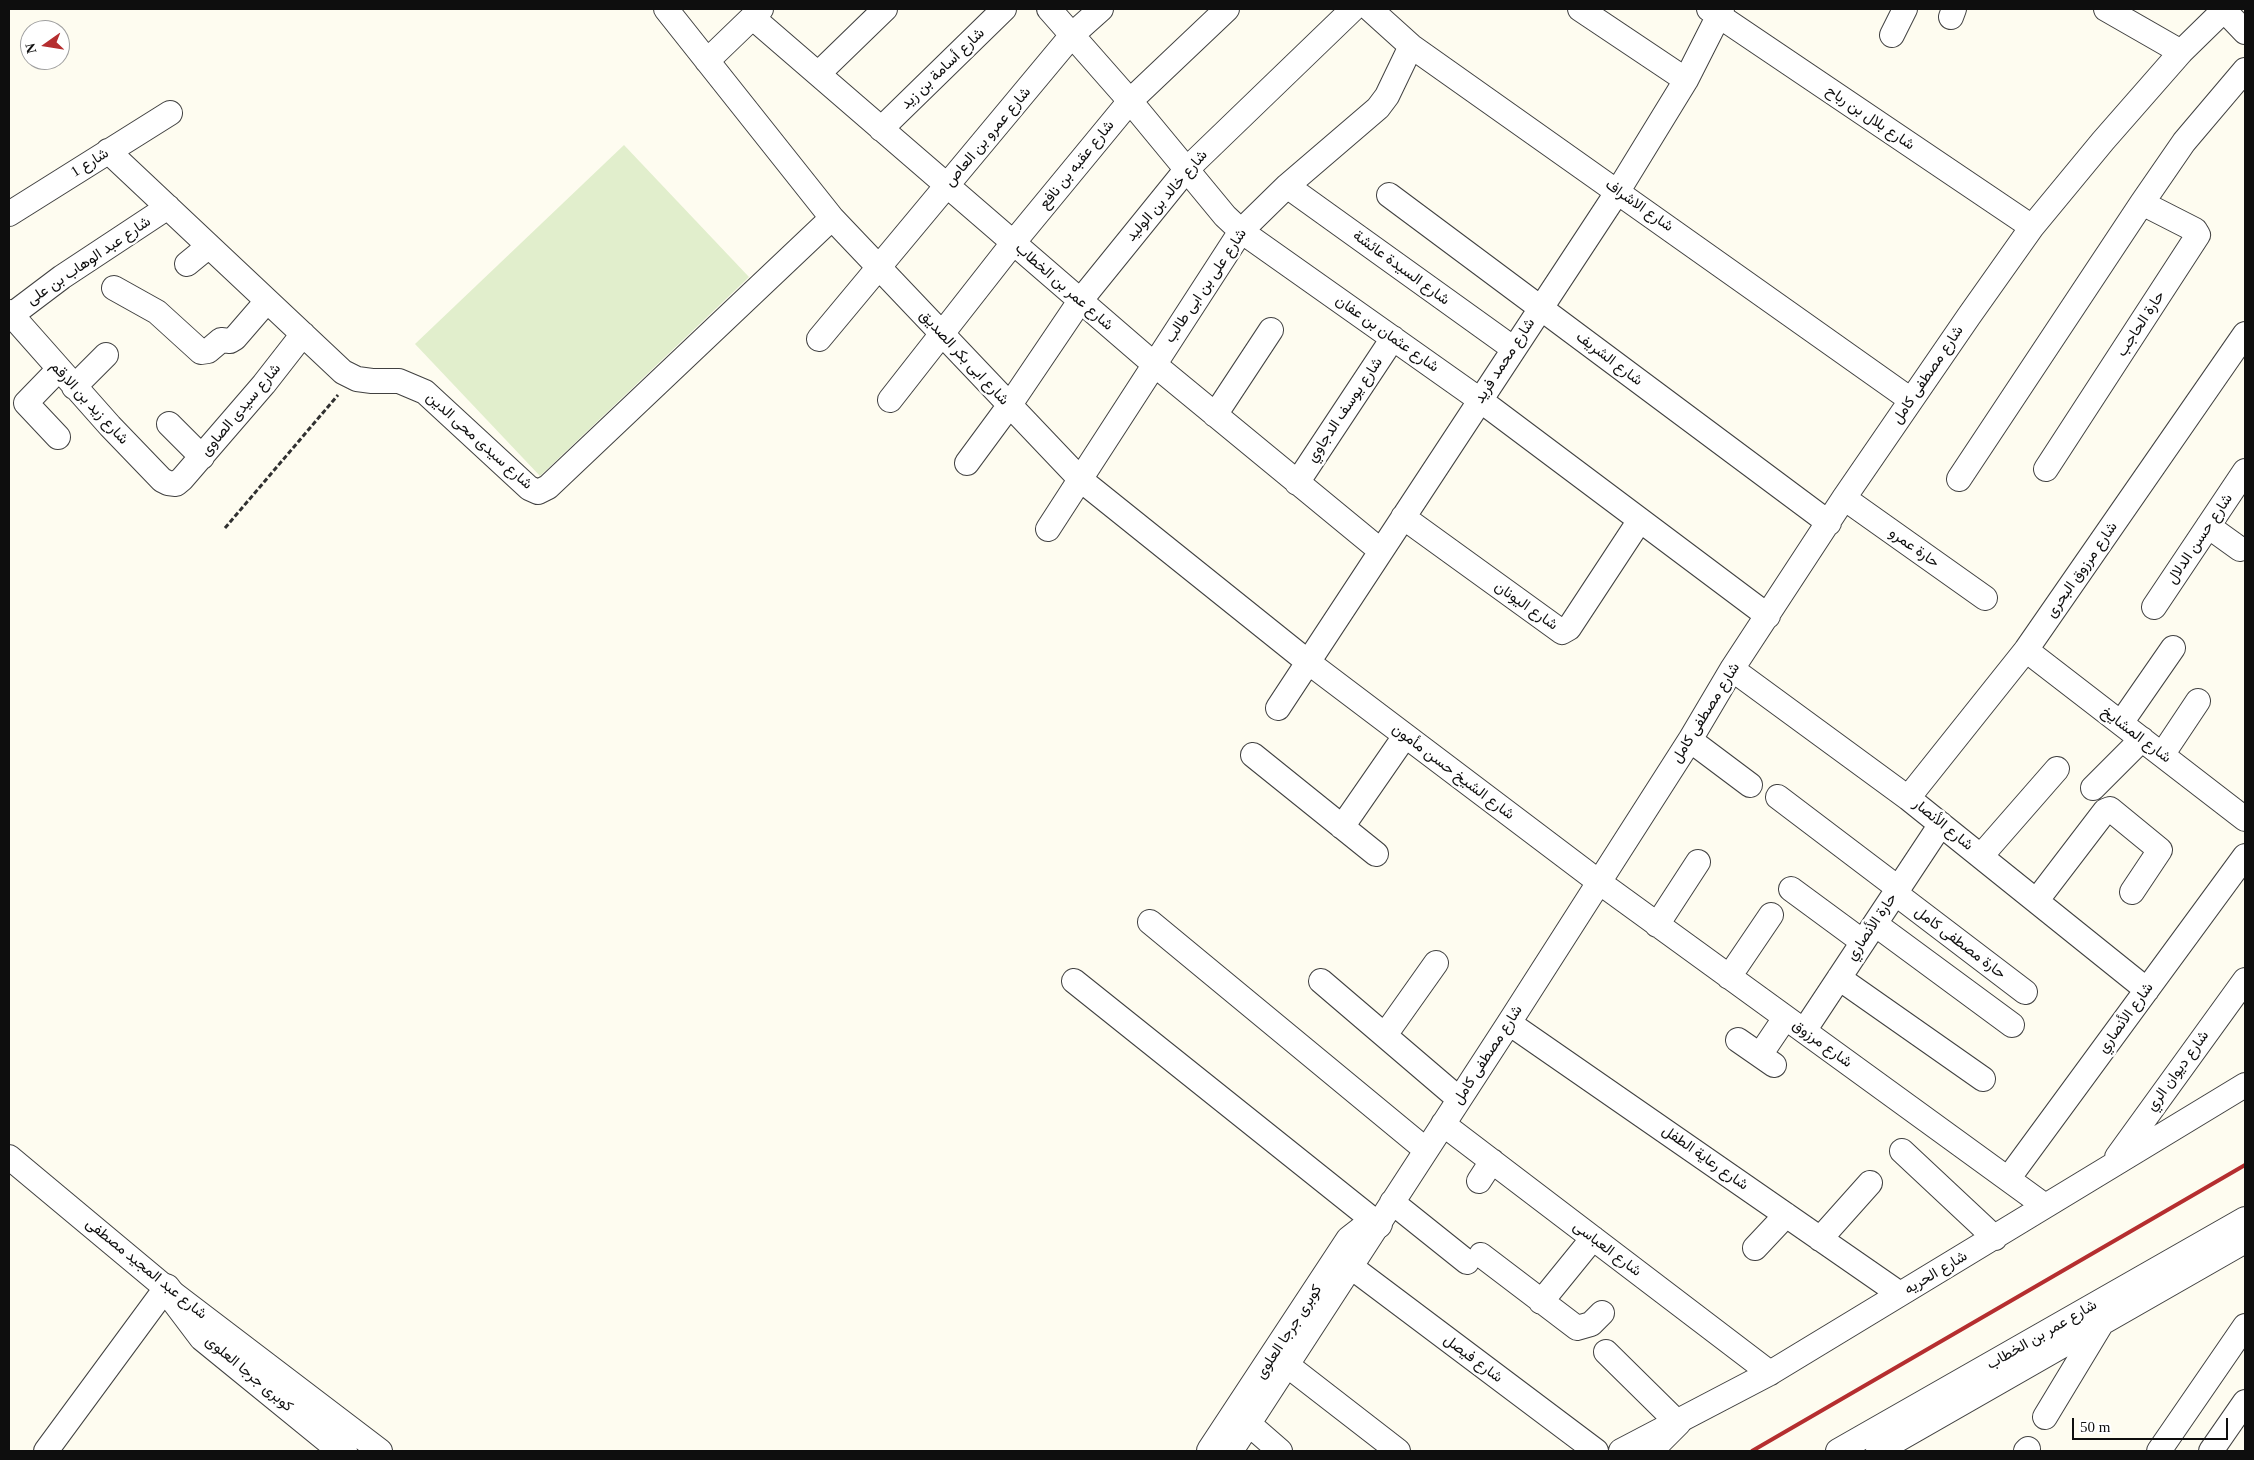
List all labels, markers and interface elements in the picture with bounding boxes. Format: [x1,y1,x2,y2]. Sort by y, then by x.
north arrow [20,20,70,70]
street label: شارع أسامة بن زيد [897,25,989,113]
text: N [22,42,39,55]
street label: شارع بلال بن رباح [1822,82,1918,154]
street label: شارع عمرو بن العاص [941,84,1035,190]
street label: شارع عقبه بن نافع [1036,117,1118,213]
street label: شارع 1 [68,144,112,182]
street label: شارع خالد بن الوليد [1122,147,1212,245]
street label: شارع الاشراف [1601,176,1677,236]
street label: شارع عبد الوهاب بن على [24,213,154,309]
street label: شارع على بن ابى طالب [1161,226,1251,346]
street label: شارع السيدة عائشة [1349,227,1453,309]
street label: شارع عمر بن الخطاب [1011,240,1117,334]
street label: حارة الحاجب [2113,288,2169,360]
street label: شارع عثمان بن عفان [1332,292,1442,376]
street label: شارع ابى بكر الصديق [915,307,1013,409]
street label: شارع محمد فريد [1471,315,1539,407]
street label: شارع مصطفى كامل [1889,322,1967,428]
street label: شارع الشريف [1572,328,1646,390]
street label: شارع يوسف الدجاوي [1303,354,1387,466]
street label: شارع زيد بن الارقم [46,358,132,448]
street label: شارع سيدى الصاوى [197,360,285,460]
street label: شارع سيدى محى الدين [422,388,536,494]
street label: شارع حسن الدلال [2163,490,2237,588]
street label: شارع مرزوق البحرى [2042,519,2122,621]
street label: حارة عمرو [1885,524,1943,572]
street label: شارع اليونان [1491,578,1561,634]
street label: شارع مصطفى كامل [1668,660,1744,766]
street label: شارع المشايخ [2098,703,2174,767]
street label: شارع الشيخ حسن مأمون [1388,720,1518,824]
street label: شارع الأنصار [1909,795,1977,855]
street label: حارة الأنصاري [1843,890,1901,964]
street label: حارة مصطفى كامل [1911,903,2009,983]
street label: شارع الأنصاري [2094,979,2158,1057]
street label: شارع مصطفى كامل [1449,1002,1527,1108]
street label: شارع مرزوق [1789,1016,1855,1072]
street label: شارع ديوان الري [2143,1027,2213,1115]
street label: شارع رعاية الطفل [1658,1122,1752,1194]
street label: شارع عبد المجيد مصطفى [82,1215,210,1323]
street label: شارع العباسى [1569,1217,1645,1281]
street label: شارع الحريه [1901,1247,1971,1299]
street label: كوبرى جرجا العلوى [1252,1282,1326,1382]
street label: شارع عمر بن الخطاب [1984,1296,2100,1374]
street label: شارع فيصل [1440,1331,1506,1387]
street label: كوبرى جرجا العلوى [202,1332,296,1416]
scale bar [2074,1408,2230,1440]
text: 50 m [2080,1419,2110,1435]

